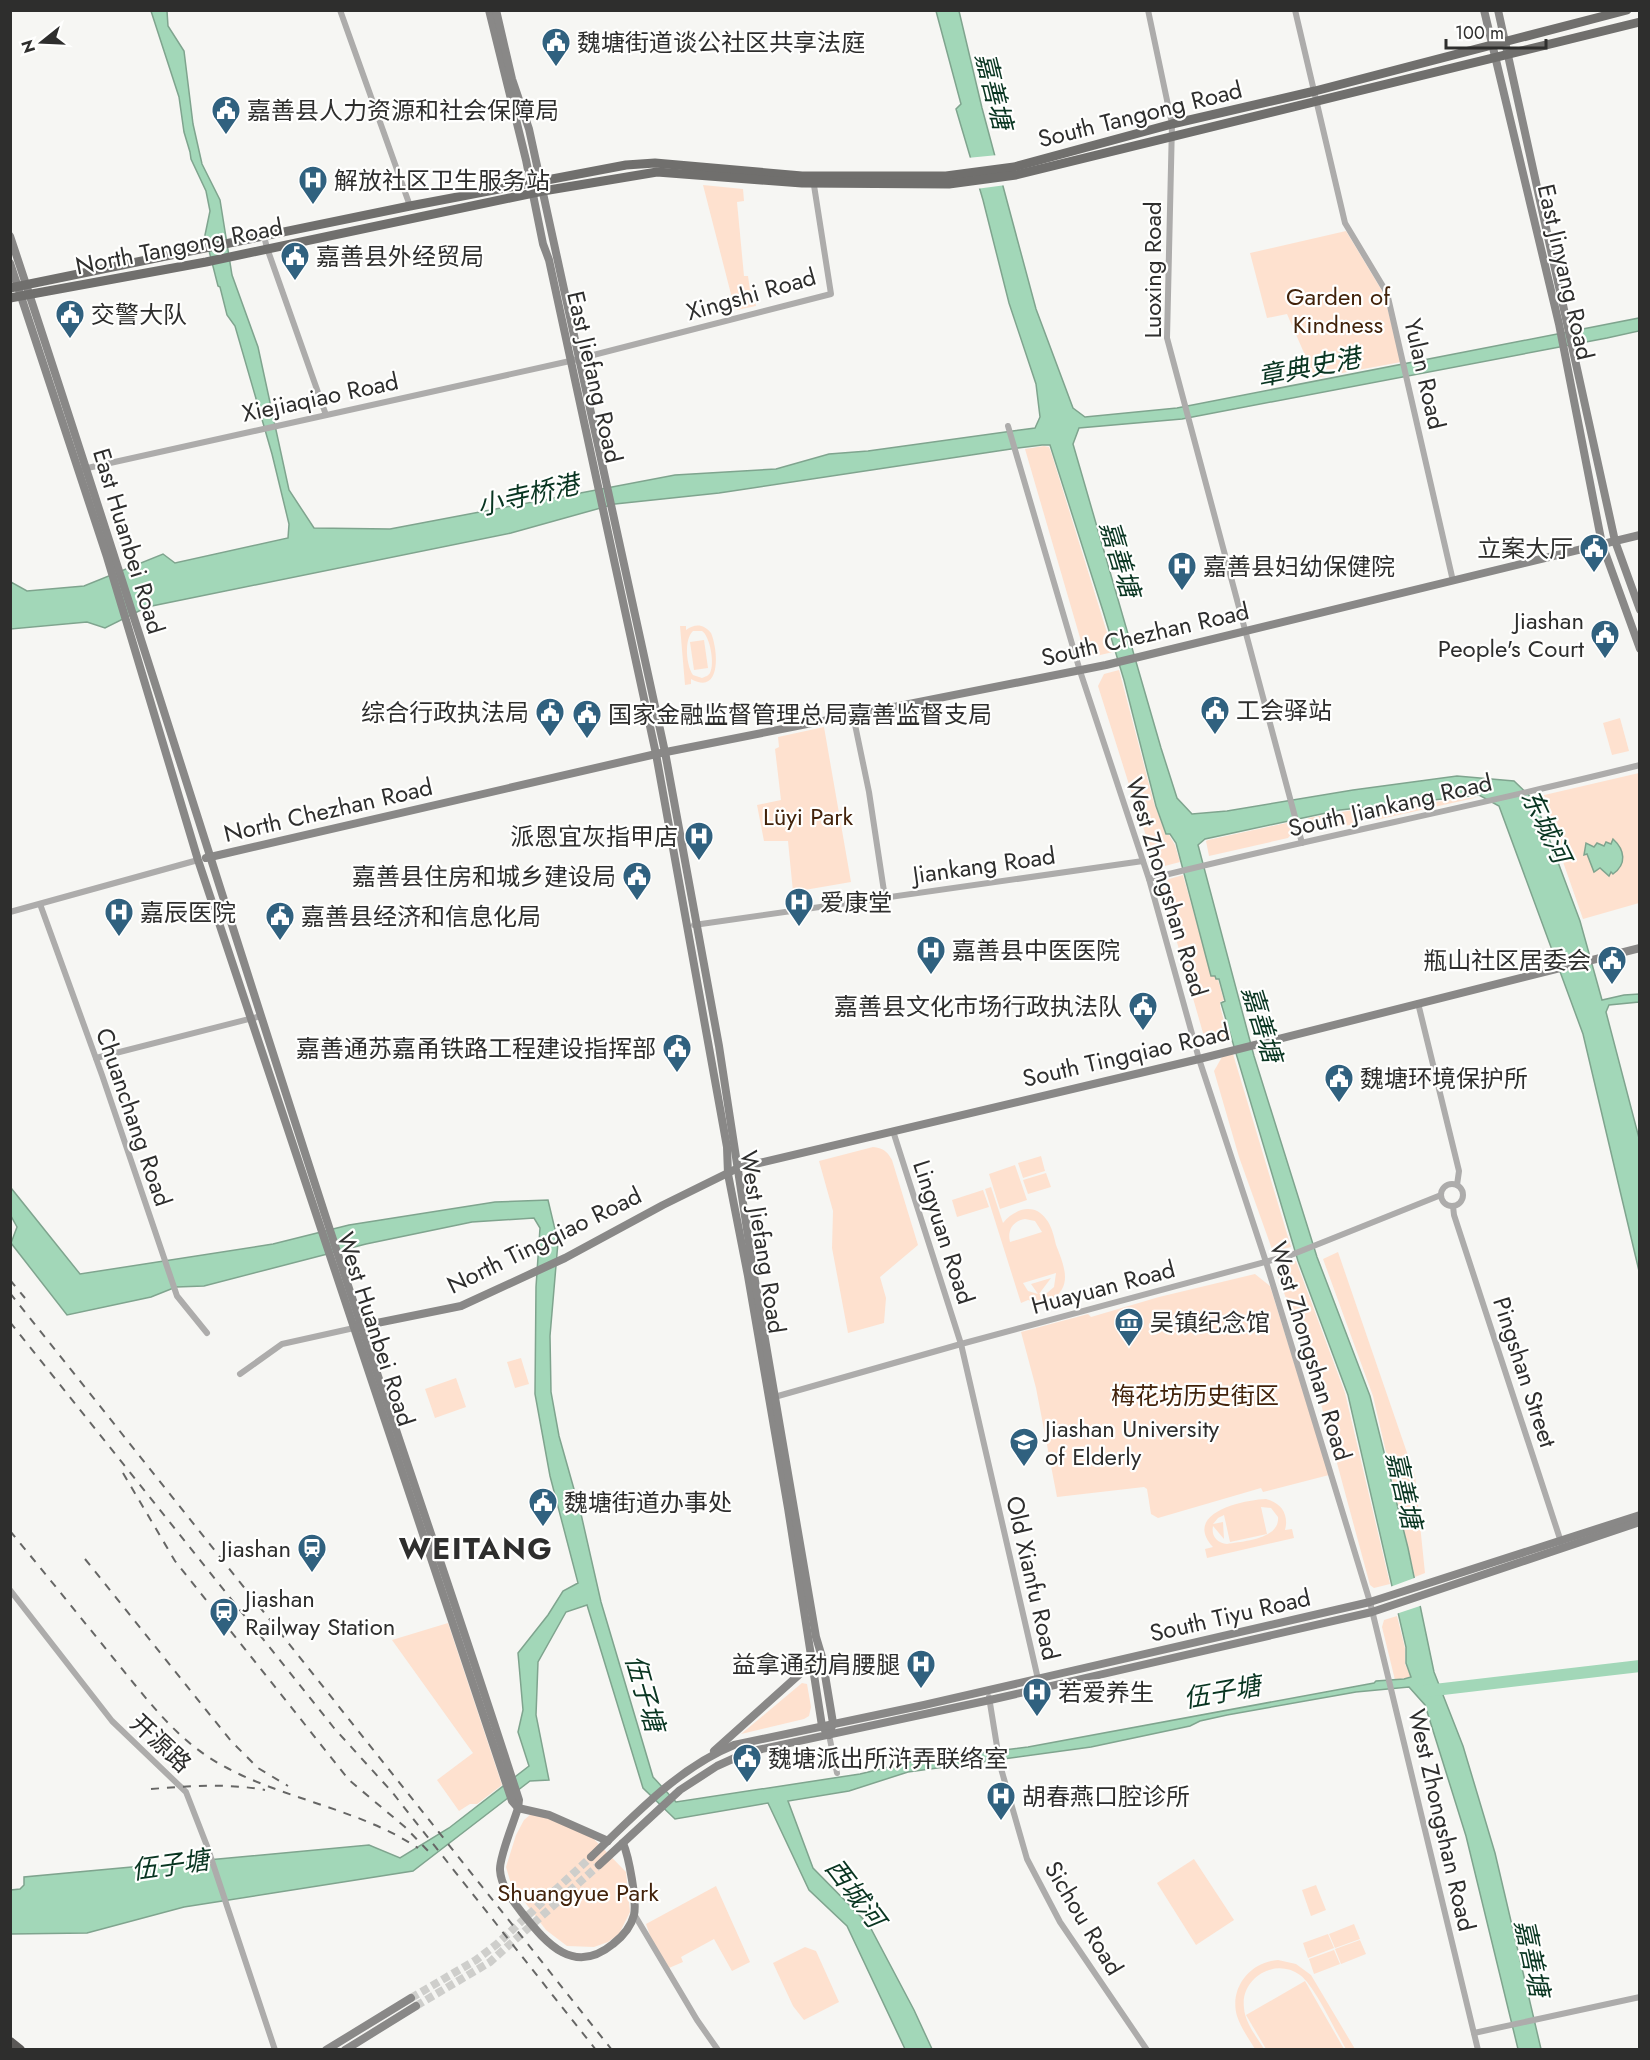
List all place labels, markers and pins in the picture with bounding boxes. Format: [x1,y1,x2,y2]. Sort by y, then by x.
place label: 魏塘街道谈公社区共享法庭 [577,25,865,60]
public building icon: 魏塘街道谈公社区共享法庭 [540,26,572,68]
place label: 嘉善县人力资源和社会保障局 [247,93,559,128]
public building icon: 嘉善县人力资源和社会保障局 [210,94,242,136]
place label: 解放社区卫生服务站 [334,163,550,198]
hospital icon: 解放社区卫生服务站 [297,164,329,206]
place label: 嘉善县外经贸局 [316,239,484,274]
public building icon: 嘉善县外经贸局 [279,240,311,282]
place label: 交警大队 [91,297,187,332]
public building icon: 交警大队 [54,298,86,340]
place label: 立案大厅 [1477,531,1573,566]
public building icon: 立案大厅 [1578,532,1610,574]
place label: 嘉善县妇幼保健院 [1203,549,1395,584]
hospital icon: 嘉善县妇幼保健院 [1166,550,1198,592]
place label: Jiashan People's Court [1438,603,1584,666]
public building icon: Jiashan People's Court [1589,618,1621,660]
place label: 工会驿站 [1236,693,1332,728]
public building icon: 工会驿站 [1199,694,1231,736]
place label: 综合行政执法局 [361,695,529,730]
public building icon: 综合行政执法局 [534,696,566,738]
place label: 国家金融监督管理总局嘉善监督支局 [608,697,992,732]
public building icon: 国家金融监督管理总局嘉善监督支局 [571,698,603,740]
place label: 派恩宜灰指甲店 [510,819,678,854]
hospital icon: 派恩宜灰指甲店 [683,820,715,862]
place label: 嘉善县住房和城乡建设局 [352,859,616,894]
public building icon: 嘉善县住房和城乡建设局 [621,860,653,902]
place label: 爱康堂 [820,885,892,920]
hospital icon: 爱康堂 [783,886,815,928]
place label: 嘉辰医院 [140,895,236,930]
hospital icon: 嘉辰医院 [103,896,135,938]
place label: 嘉善县经济和信息化局 [301,899,541,934]
public building icon: 嘉善县经济和信息化局 [264,900,296,942]
place label: 嘉善县中医医院 [952,933,1120,968]
hospital icon: 嘉善县中医医院 [915,934,947,976]
place label: 瓶山社区居委会 [1423,943,1591,978]
public building icon: 瓶山社区居委会 [1596,944,1628,986]
place label: 嘉善县文化市场行政执法队 [834,989,1122,1024]
public building icon: 嘉善县文化市场行政执法队 [1127,990,1159,1032]
place label: 嘉善通苏嘉甬铁路工程建设指挥部 [296,1031,656,1066]
public building icon: 嘉善通苏嘉甬铁路工程建设指挥部 [661,1032,693,1074]
place label: 魏塘环境保护所 [1360,1061,1528,1096]
public building icon: 魏塘环境保护所 [1323,1062,1355,1104]
place label: 吴镇纪念馆 [1150,1305,1270,1340]
museum icon: 吴镇纪念馆 [1113,1306,1145,1348]
place label: Jiashan University of Elderly [1042,1411,1219,1474]
school or university icon: Jiashan University of Elderly [1008,1426,1040,1468]
place label: 魏塘街道办事处 [564,1485,732,1520]
public building icon: 魏塘街道办事处 [527,1486,559,1528]
place label: Jiashan [218,1531,291,1566]
station icon: Jiashan [296,1532,328,1574]
place label: Jiashan Railway Station [242,1581,395,1644]
station icon: Jiashan Railway Station [208,1596,240,1638]
place label: 益拿通劲肩腰腿 [732,1647,900,1682]
hospital icon: 益拿通劲肩腰腿 [905,1648,937,1690]
place label: 若爱养生 [1058,1675,1154,1710]
hospital icon: 若爱养生 [1021,1676,1053,1718]
place label: 魏塘派出所浒弄联络室 [768,1741,1008,1776]
public building icon: 魏塘派出所浒弄联络室 [731,1742,763,1784]
place label: 胡春燕口腔诊所 [1022,1779,1190,1814]
hospital icon: 胡春燕口腔诊所 [985,1780,1017,1822]

